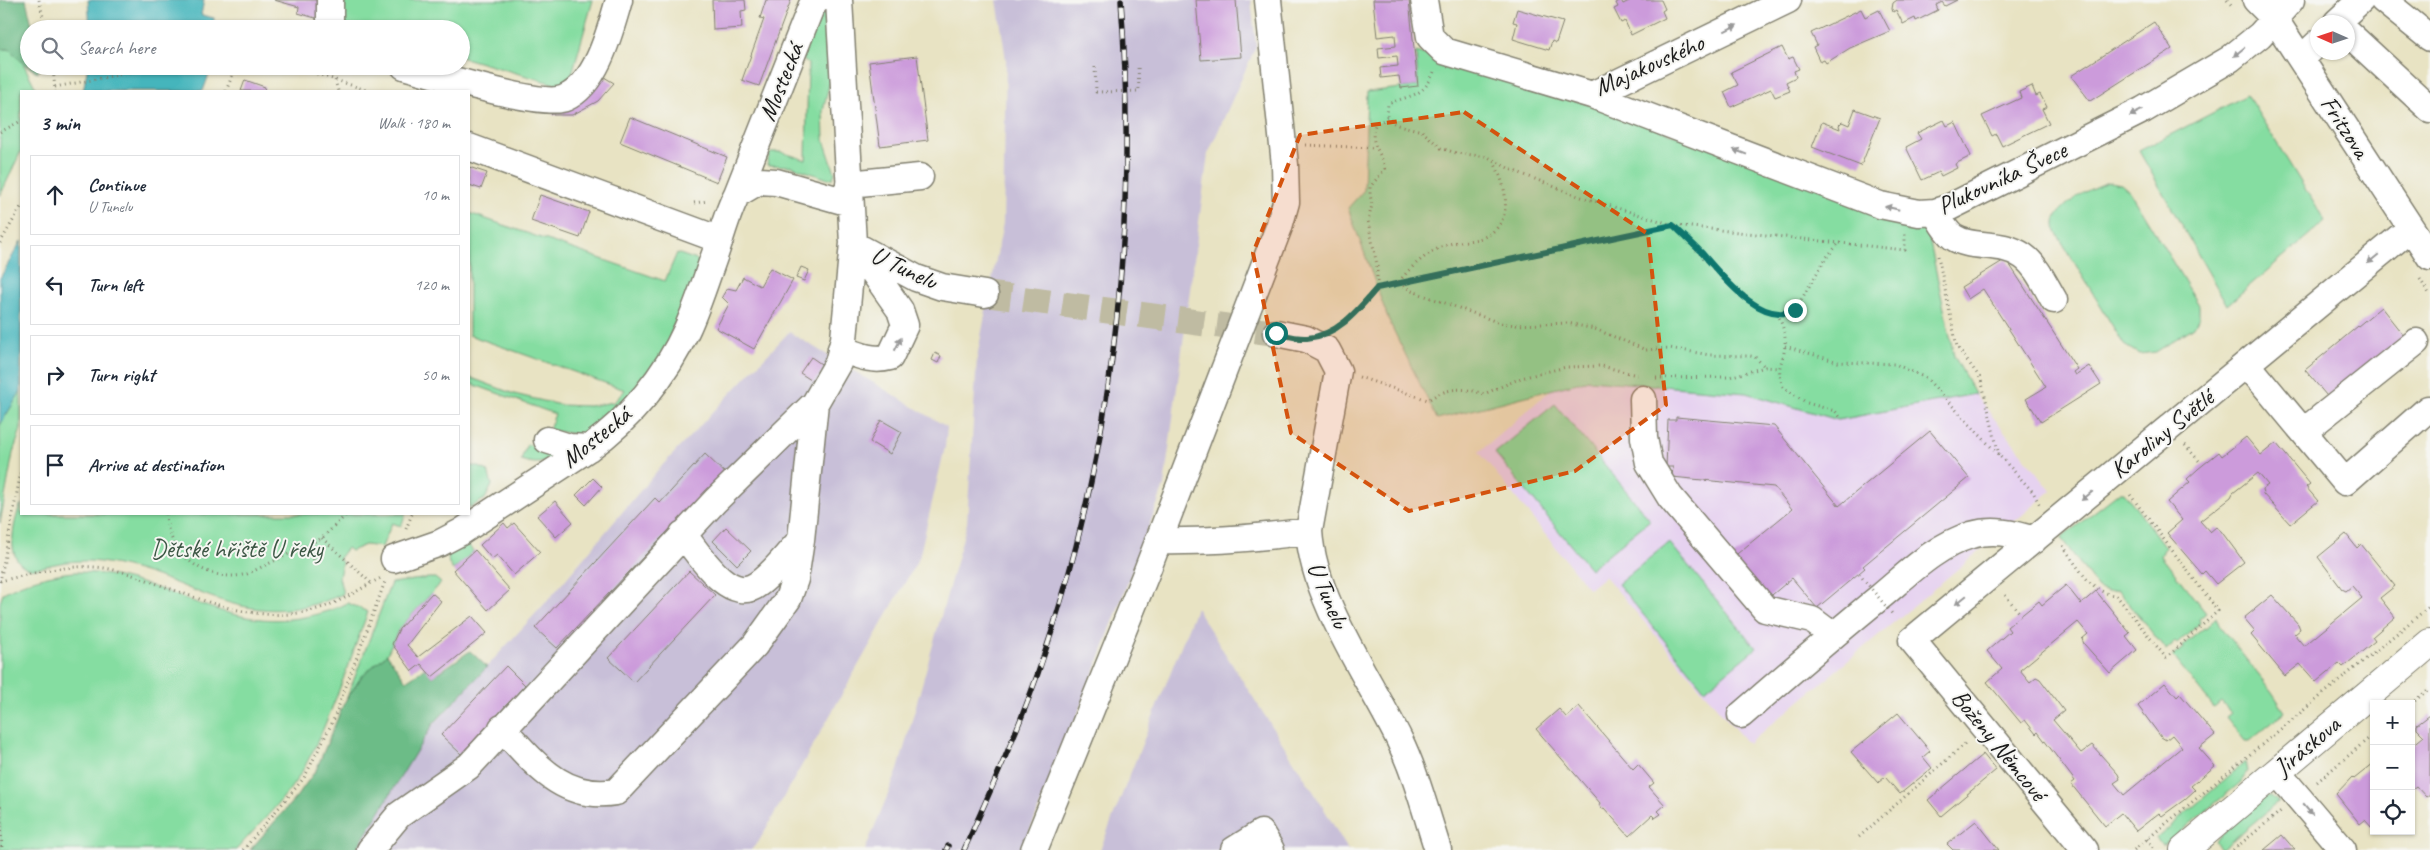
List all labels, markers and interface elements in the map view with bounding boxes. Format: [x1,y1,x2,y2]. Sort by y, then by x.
north arrow [2310,15,2355,60]
search box [20,20,470,75]
one-way arrow [1723,24,1738,32]
street label: Majakovského [1589,26,1710,103]
icon: search [38,34,66,62]
text: Search here [78,36,155,60]
street label: Mostecká [751,36,812,126]
one-way arrow [2233,47,2246,58]
street label: Fritzova [2313,90,2379,167]
one-way arrow [2129,109,2143,117]
text: 3 min [40,110,80,136]
text: Walk · 180 m [378,113,450,133]
street label: Plukovníka Švece [1932,133,2073,222]
one-way arrow [1732,148,1747,155]
text: Continue [88,173,145,197]
icon: ahead [41,181,69,209]
text: 10 m [422,185,449,205]
text: U Tunelu [88,197,132,217]
one-way arrow [1885,204,1900,212]
street label: U Tunelu [866,239,944,298]
one-way arrow [2367,253,2380,264]
icon: left [41,271,69,299]
text: Turn left [88,273,143,297]
text: 120 m [415,275,449,295]
route end [1784,299,1807,322]
route start [1265,322,1288,345]
one-way arrow [894,337,902,351]
icon: right [41,361,69,389]
text: Turn right [88,363,155,387]
text: 50 m [422,365,449,385]
street label: Karoliny Světlé [2104,380,2223,485]
street label: Mostecká [554,398,639,475]
icon: arrive [41,451,69,479]
text: Arrive at destination [88,453,224,477]
one-way arrow [2080,491,2093,502]
park label: Dětské hřiště U řeky [151,533,324,565]
street label: U Tunelu [1300,557,1357,635]
one-way arrow [1955,594,1968,605]
street label: Boženy Němcové [1944,683,2056,810]
map controls [2370,700,2415,835]
button: + [2370,700,2415,745]
street label: Jiráskova [2266,708,2348,784]
button: − [2370,745,2415,790]
button: locate [2370,790,2415,835]
one-way arrow [2303,802,2314,815]

